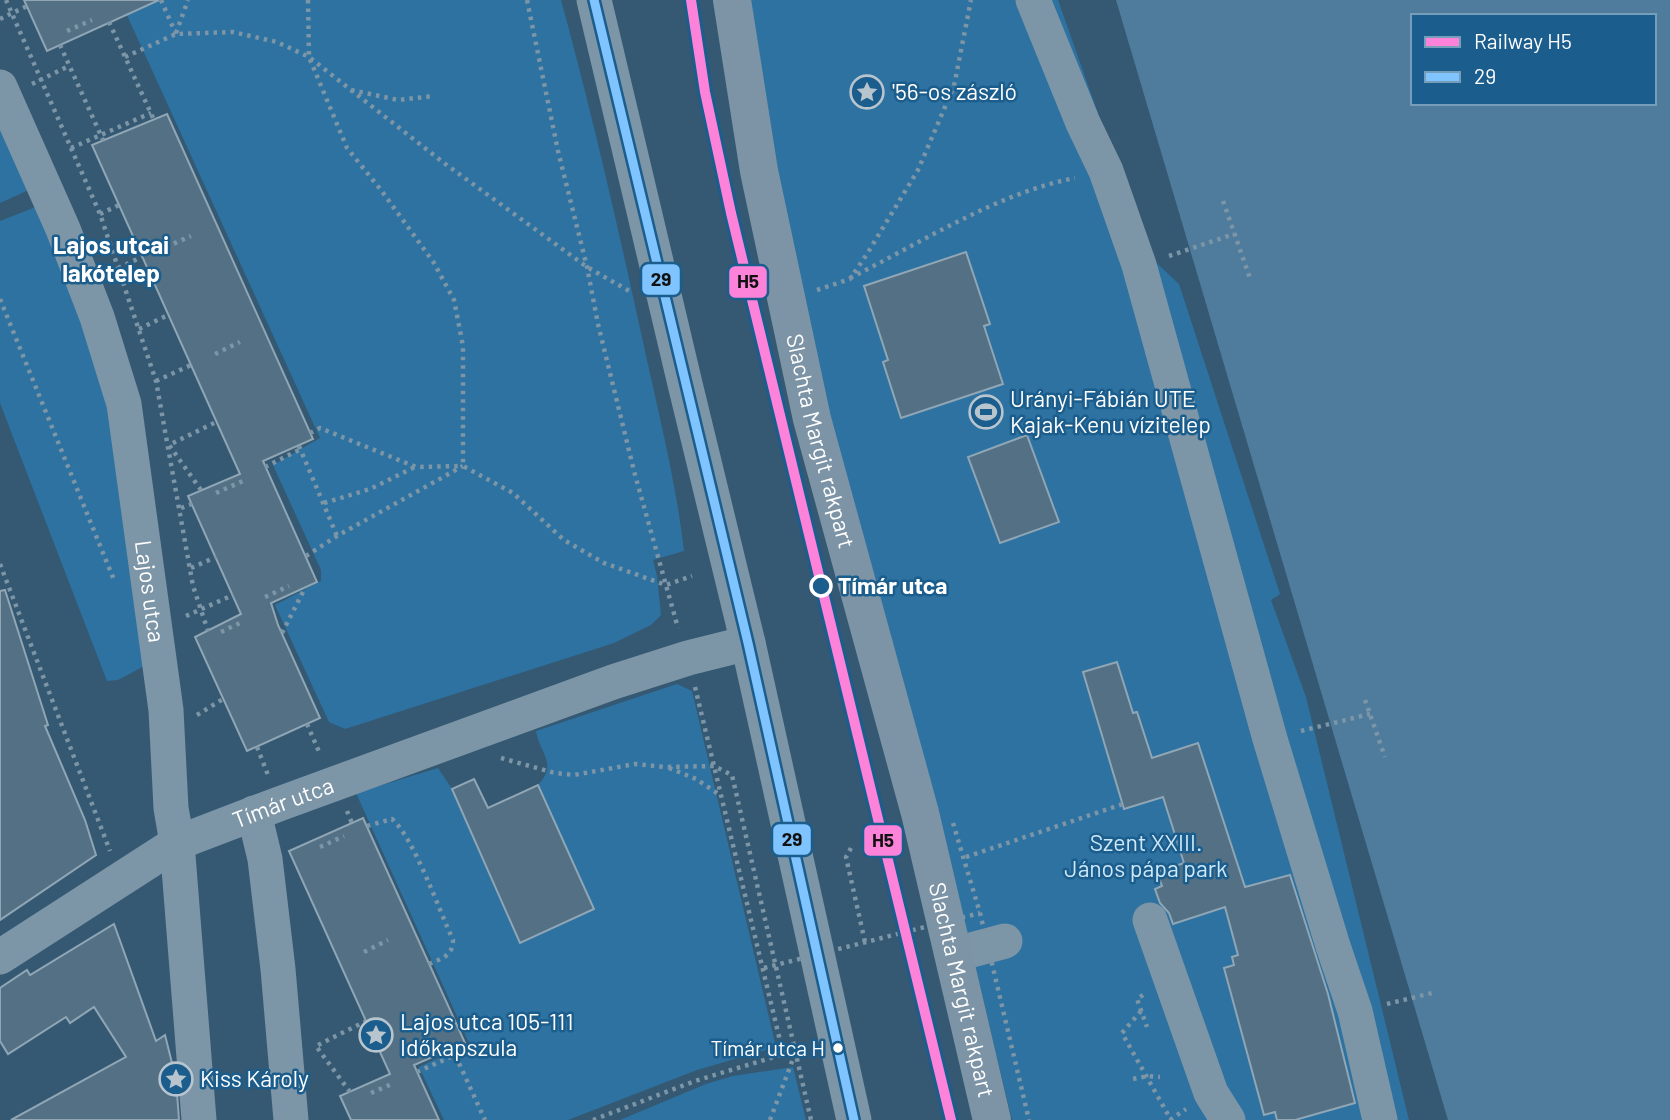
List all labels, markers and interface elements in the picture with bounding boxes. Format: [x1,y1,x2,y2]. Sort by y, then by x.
legend [1411,14,1656,105]
text: Railway H5 [1474,28,1572,53]
text: 29 [1474,63,1496,88]
place icon: '56-os zászló [848,73,886,111]
place label: '56-os zászló [892,77,1017,105]
district label: Lajos utcai lakótelep [53,230,169,287]
line badge: 29 [641,263,681,296]
line badge: H5 [728,265,768,299]
text: 29 [651,267,671,290]
text: H5 [737,269,759,292]
street label: Slachta Margit rakpart [781,331,862,551]
place label: Urányi-Fábián UTE Kajak-Kenu vízitelep [1010,384,1211,438]
sports icon: Urányi-Fábián UTE Kajak-Kenu vízitelep [967,393,1005,431]
street label: Lajos utca [130,538,172,644]
place label: Tímár utca [838,571,947,599]
marker: Tímár utca [810,575,832,597]
street label: Tímár utca [228,770,337,834]
line badge: 29 [772,823,812,856]
line badge: H5 [863,824,903,857]
text: 29 [782,827,802,850]
text: H5 [872,828,894,851]
park label: Szent XXIII. János pápa park [1064,828,1228,882]
street label: Slachta Margit rakpart [924,879,1001,1100]
place label: Lajos utca 105-111 Időkapszula [400,1007,574,1061]
place icon: Lajos utca 105-111 Időkapszula [357,1016,395,1054]
place label: Tímár utca H [711,1035,825,1060]
marker: Tímár utca H [831,1041,845,1055]
place icon: Kiss Károly [157,1060,195,1098]
place label: Kiss Károly [200,1064,309,1092]

